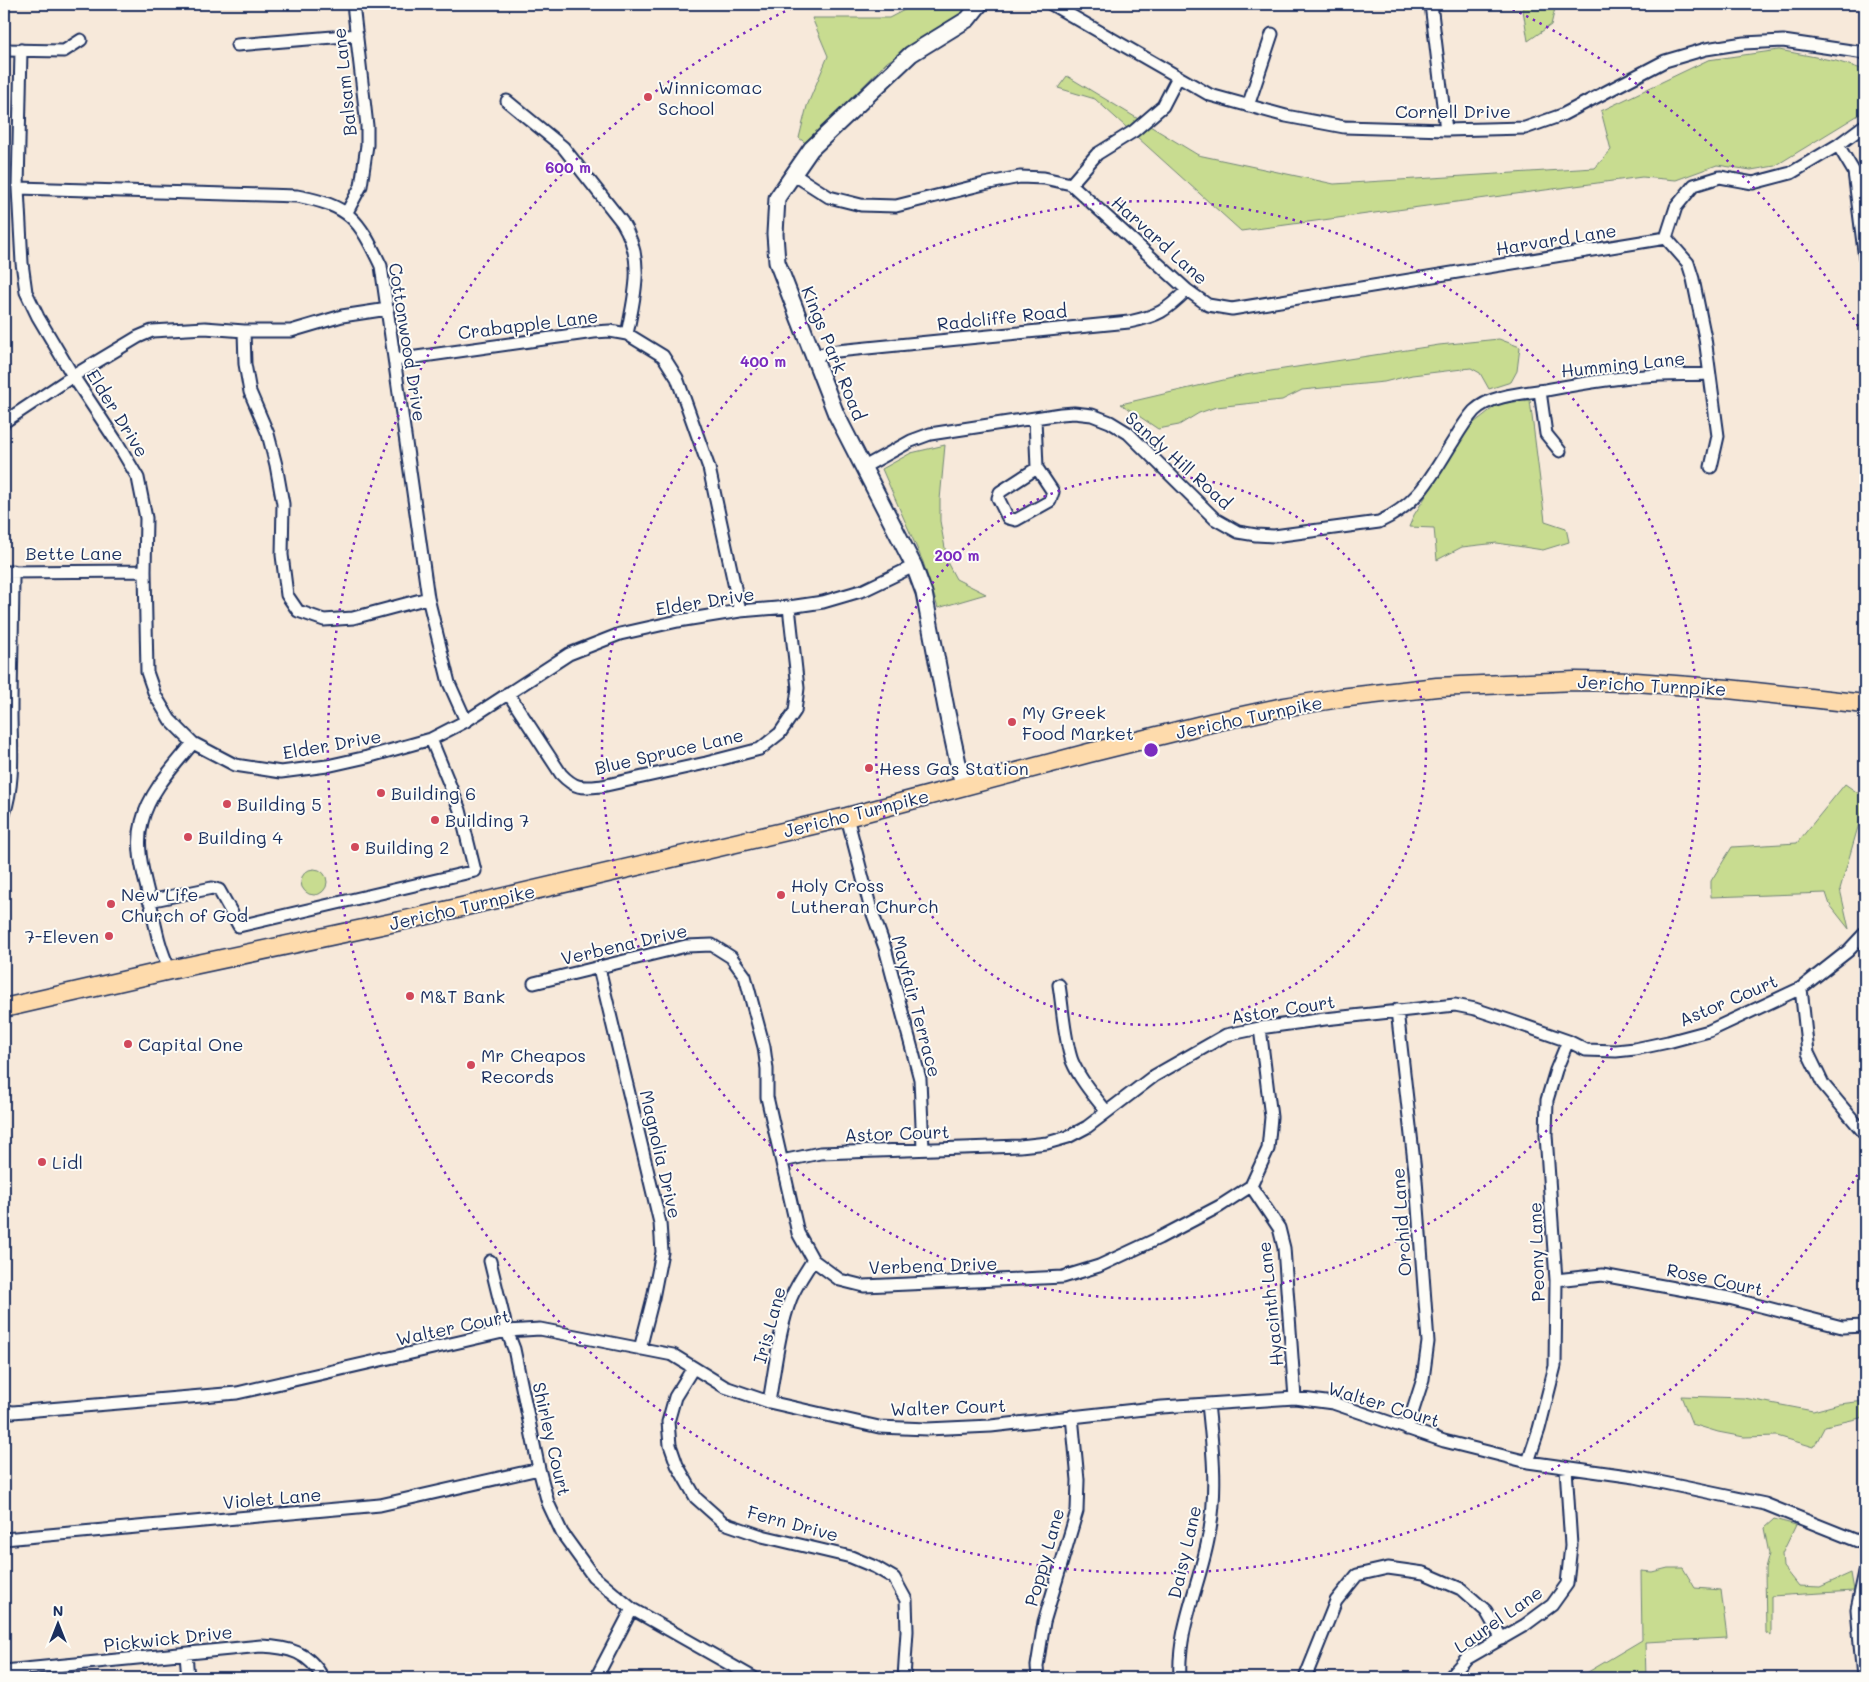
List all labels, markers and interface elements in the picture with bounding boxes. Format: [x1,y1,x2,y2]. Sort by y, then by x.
street label: Balsam Lane [326,27,362,137]
place label: Winnicomac School [658,75,762,120]
marker: Winnicomac School [642,91,654,103]
street label: Cornell Drive [1395,99,1511,123]
text: 600 m [545,157,591,177]
street label: Harvard Lane [1107,190,1213,290]
street label: Harvard Lane [1494,218,1618,260]
street label: Cottonwood Drive [384,261,432,423]
street label: Kings Park Road [796,282,872,424]
street label: Radcliffe Road [936,298,1068,336]
street label: Crabapple Lane [456,303,600,345]
street label: Humming Lane [1560,346,1686,382]
text: 400 m [740,351,786,371]
street label: Elder Drive [81,364,155,462]
street label: Sandy Hill Road [1120,406,1238,514]
street label: Bette Lane [26,541,122,565]
text: 200 m [935,545,980,565]
street label: Elder Drive [654,581,756,621]
street label: Jericho Turnpike [1577,669,1727,701]
street label: Jericho Turnpike [1174,690,1324,744]
place label: My Greek Food Market [1022,700,1134,745]
marker: My Greek Food Market [1006,716,1018,728]
street label: Blue Spruce Lane [592,722,746,780]
street label: Elder Drive [281,724,383,764]
centre of rings [1142,741,1160,759]
place label: Hess Gas Station [879,756,1029,780]
marker: Hess Gas Station [863,762,875,774]
place label: Building 6 [391,781,476,805]
street label: Jericho Turnpike [781,783,931,843]
marker: Building 6 [375,787,387,799]
place label: Building 5 [237,792,322,816]
marker: Building 5 [221,798,233,810]
place label: Building 7 [445,808,529,832]
marker: Building 7 [429,814,441,826]
place label: Building 4 [198,825,283,849]
marker: Building 4 [182,831,194,843]
place label: Building 2 [365,835,449,859]
marker: Building 2 [349,841,361,853]
place label: Holy Cross Lutheran Church [791,873,938,918]
street label: Jericho Turnpike [387,879,537,935]
place label: New Life Church of God [121,882,248,927]
marker: Holy Cross Lutheran Church [775,889,787,901]
marker: New Life Church of God [105,898,117,910]
street label: Verbena Drive [559,918,689,970]
place label: 7-Eleven [25,924,99,948]
marker: 7-Eleven [103,930,115,942]
street label: Mayfair Terrace [887,933,947,1079]
street label: Astor Court [1675,968,1781,1032]
place label: M&T Bank [420,984,505,1008]
street label: Astor Court [1229,989,1337,1029]
marker: M&T Bank [404,990,416,1002]
place label: Capital One [138,1032,243,1056]
marker: Capital One [122,1038,134,1050]
place label: Mr Cheapos Records [481,1043,586,1088]
marker: Mr Cheapos Records [465,1059,477,1071]
street label: Magnolia Drive [635,1087,687,1221]
street label: Astor Court [844,1119,950,1147]
place label: Lidl [52,1150,83,1174]
marker: Lidl [36,1156,48,1168]
street label: Orchid Lane [1385,1167,1417,1277]
street label: Peony Lane [1522,1202,1550,1302]
street label: Hyacinth Lane [1252,1241,1288,1367]
street label: Verbena Drive [868,1251,998,1279]
street label: Rose Court [1664,1257,1766,1301]
street label: Iris Lane [747,1284,791,1366]
street label: Walter Court [394,1303,512,1351]
street label: Walter Court [1325,1376,1443,1432]
street label: Shirley Court [527,1380,577,1498]
street label: Walter Court [890,1393,1006,1421]
street label: Violet Lane [222,1482,322,1514]
street label: Fern Drive [745,1499,841,1547]
street label: Daisy Lane [1162,1503,1206,1601]
street label: Poppy Lane [1019,1505,1069,1609]
street label: Laurel Lane [1449,1580,1547,1658]
north arrow [32,1600,82,1650]
text: N [53,1601,63,1620]
street label: Pickwick Drive [102,1619,234,1657]

